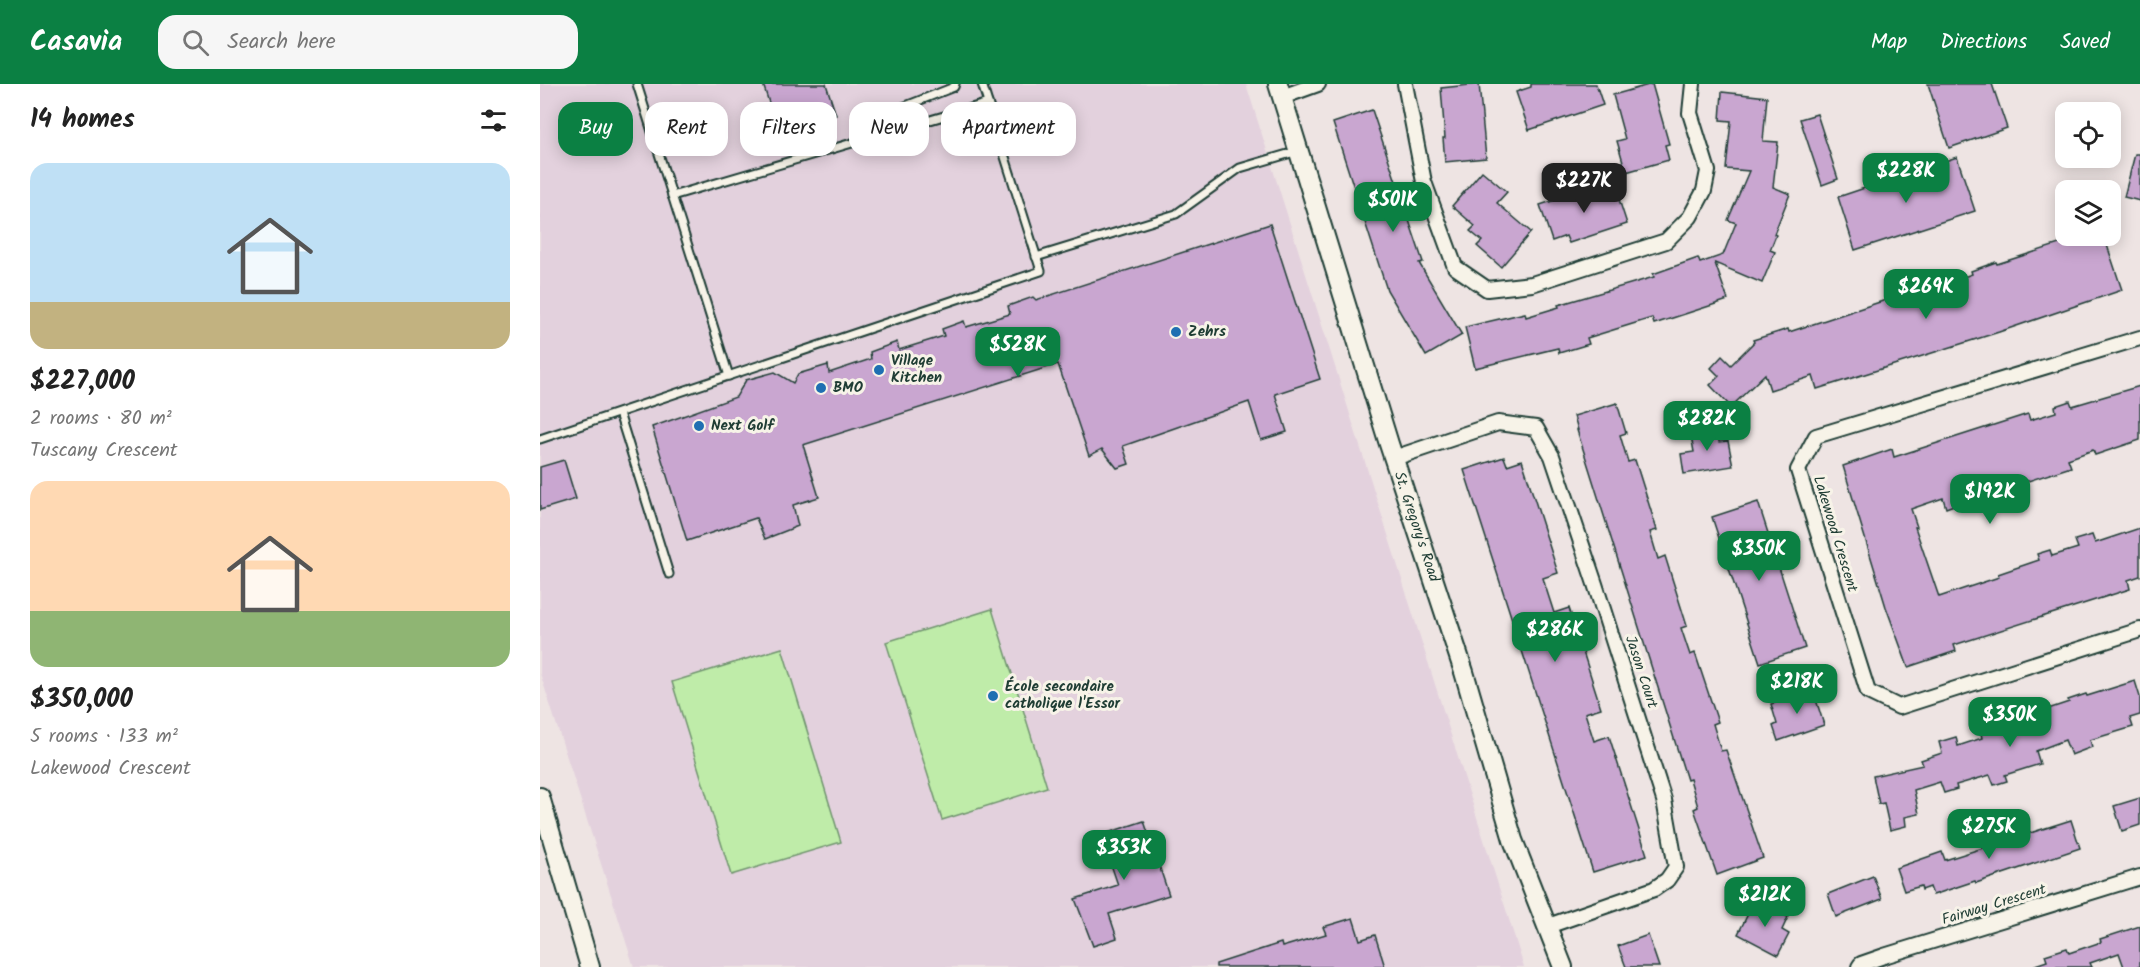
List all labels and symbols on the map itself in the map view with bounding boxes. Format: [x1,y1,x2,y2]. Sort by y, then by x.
pin: $228K [1864,153,1948,204]
pin: $227K [1542,163,1626,214]
pin: $501K [1351,182,1435,233]
pin: $269K [1884,269,1968,320]
place label: Zehrs [1188,320,1226,344]
marker: Zehrs [1169,325,1183,339]
pin: $528K [976,327,1060,378]
place label: Village Kitchen [891,349,942,390]
marker: Village Kitchen [872,363,886,377]
place label: BMO [833,376,864,400]
marker: BMO [814,381,828,395]
pin: $282K [1665,401,1749,452]
place label: Next Golf [711,414,775,438]
marker: Next Golf [692,419,706,433]
street label: St. Gregory's Road [1387,469,1446,586]
street label: Lakewood Crescent [1806,473,1864,595]
pin: $192K [1948,474,2032,525]
pin: $350K [1717,531,1801,582]
pin: $286K [1513,612,1597,663]
street label: Jason Court [1618,633,1664,712]
pin: $218K [1755,664,1839,715]
place label: École secondaire catholique l'Essor [1005,675,1121,716]
marker: École secondaire catholique l'Essor [986,689,1000,703]
pin: $350K [1968,697,2052,748]
pin: $275K [1947,809,2031,860]
pin: $353K [1082,830,1166,881]
pin: $212K [1723,877,1807,928]
street label: Fairway Crescent [1939,878,2049,932]

